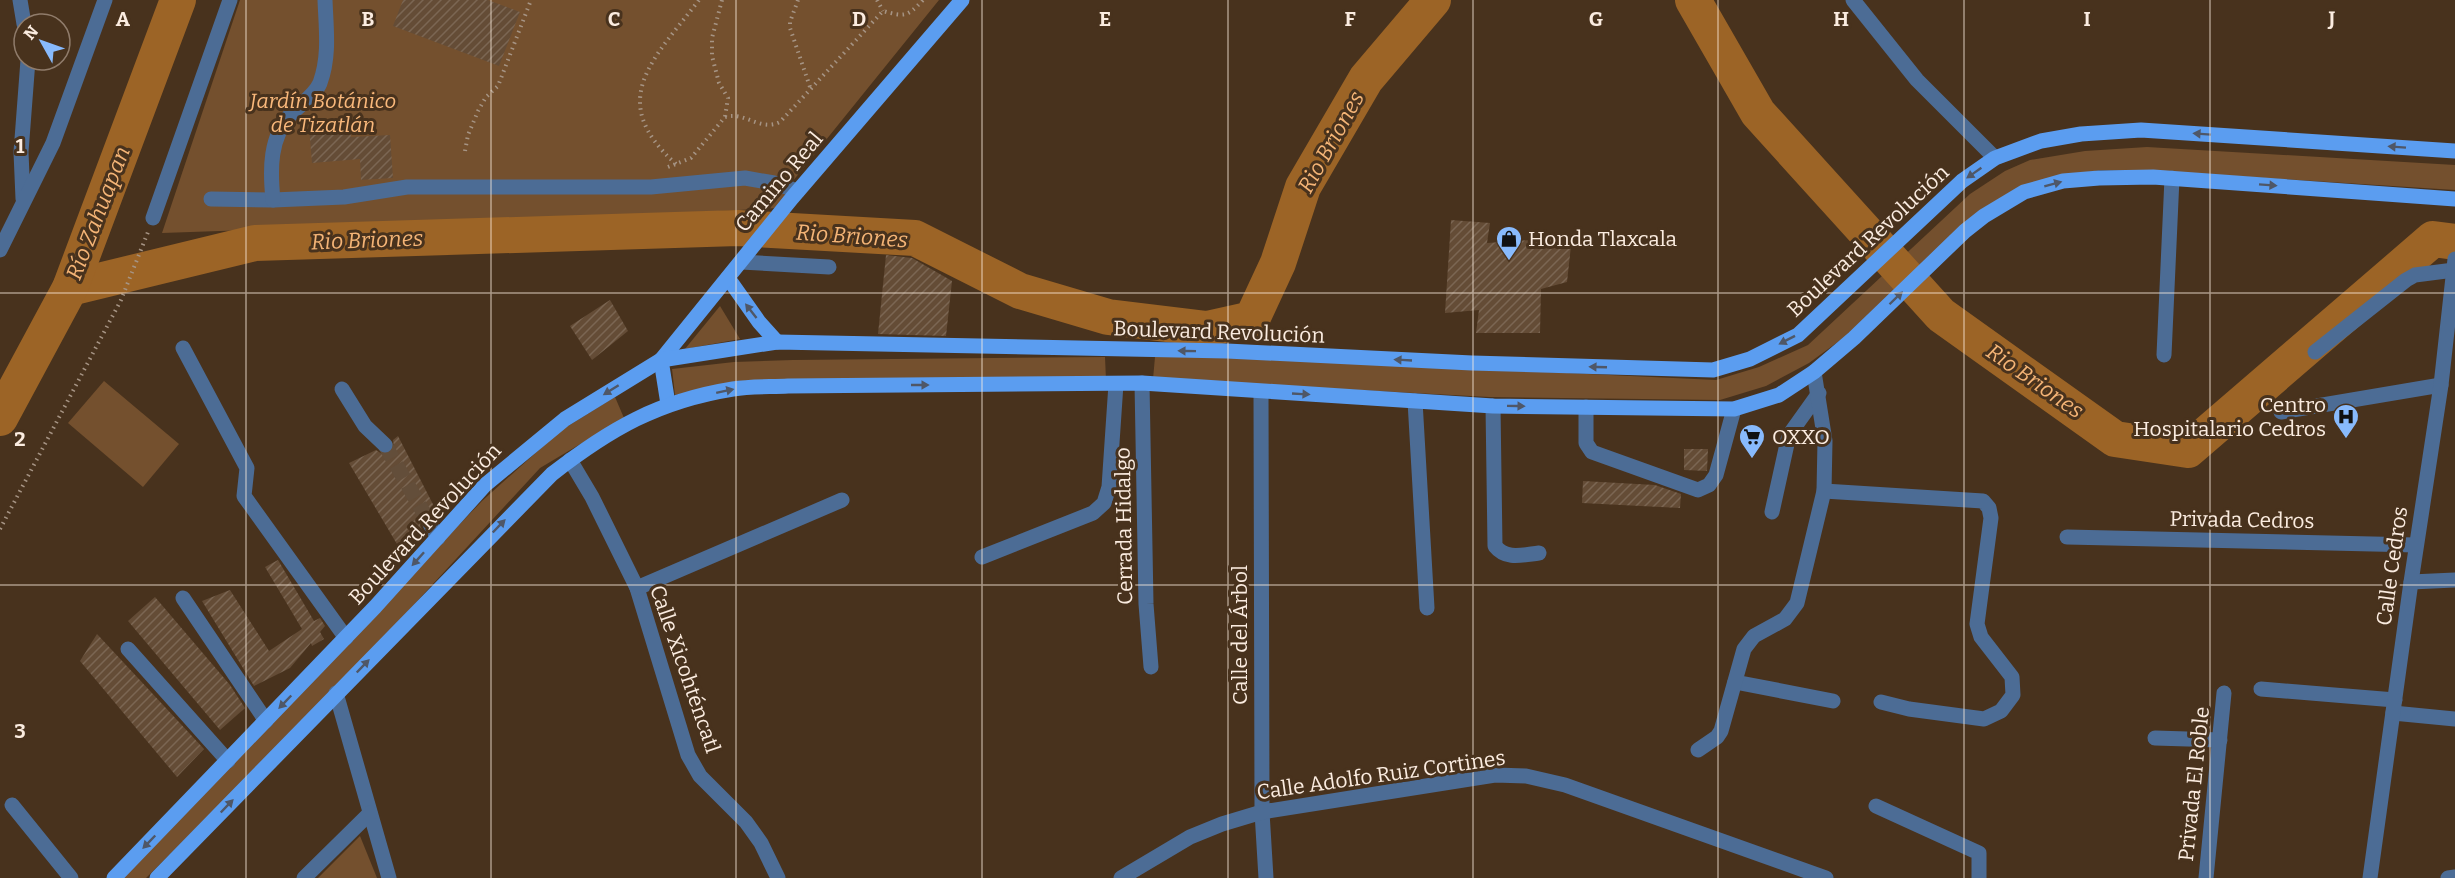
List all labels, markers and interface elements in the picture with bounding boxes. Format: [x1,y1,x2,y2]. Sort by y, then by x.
text: A [116,7,131,31]
text: B [362,7,375,31]
text: C [608,7,620,31]
text: D [852,7,866,31]
text: E [1099,7,1111,31]
text: F [1344,7,1356,31]
text: G [1589,7,1603,31]
text: H [1833,7,1849,31]
text: I [2083,7,2091,31]
text: J [2328,7,2336,31]
north arrow [12,12,72,72]
text: N [20,22,42,44]
water label: Rio Briones [1292,86,1370,198]
park label: Jardín Botánico de Tizatlán [248,88,396,138]
street label: Camino Real [730,127,828,237]
one-way arrow [2193,130,2212,139]
text: 1 [16,134,25,158]
one-way arrow [2387,142,2406,152]
water label: Río Zahuapan [60,143,136,283]
street label: Boulevard Revolución [1782,159,1954,323]
one-way arrow [1966,167,1982,179]
one-way arrow [2044,179,2062,188]
one-way arrow [2258,181,2277,190]
water label: Rio Briones [795,219,909,253]
shop icon: Honda Tlaxcala [1494,224,1524,262]
water label: Rio Briones [310,225,424,255]
place label: Honda Tlaxcala [1528,226,1677,252]
one-way arrow [1888,291,1902,305]
one-way arrow [745,304,757,319]
street label: Boulevard Revolución [1113,315,1325,349]
one-way arrow [1778,335,1796,345]
water label: Rio Briones [1981,338,2089,424]
one-way arrow [1178,346,1197,355]
one-way arrow [1394,355,1413,364]
one-way arrow [1589,362,1608,371]
one-way arrow [910,380,929,390]
one-way arrow [603,384,619,395]
one-way arrow [716,386,735,395]
one-way arrow [1291,390,1310,399]
place label: Centro Hospitalario Cedros [2133,392,2326,442]
one-way arrow [1507,401,1526,411]
hospital icon: Centro Hospitalario Cedros [2331,402,2361,440]
supermarket icon: OXXO [1737,422,1767,460]
place label: OXXO [1772,424,1830,450]
text: 2 [14,427,26,451]
street label: Boulevard Revolución [343,438,507,610]
street label: Cerrada Hidalgo [1110,447,1138,605]
street label: Calle Cedros [2371,505,2413,627]
street label: Privada Cedros [2169,506,2315,534]
one-way arrow [492,518,506,533]
one-way arrow [411,552,425,567]
street label: Calle del Árbol [1227,565,1253,705]
street label: Calle Xicohténcatl [644,582,726,756]
one-way arrow [355,659,369,673]
one-way arrow [278,694,292,709]
street label: Privada El Roble [2173,705,2215,863]
text: 3 [14,719,26,743]
street label: Calle Adolfo Ruiz Cortines [1255,745,1507,805]
one-way arrow [220,798,234,813]
one-way arrow [143,834,157,848]

